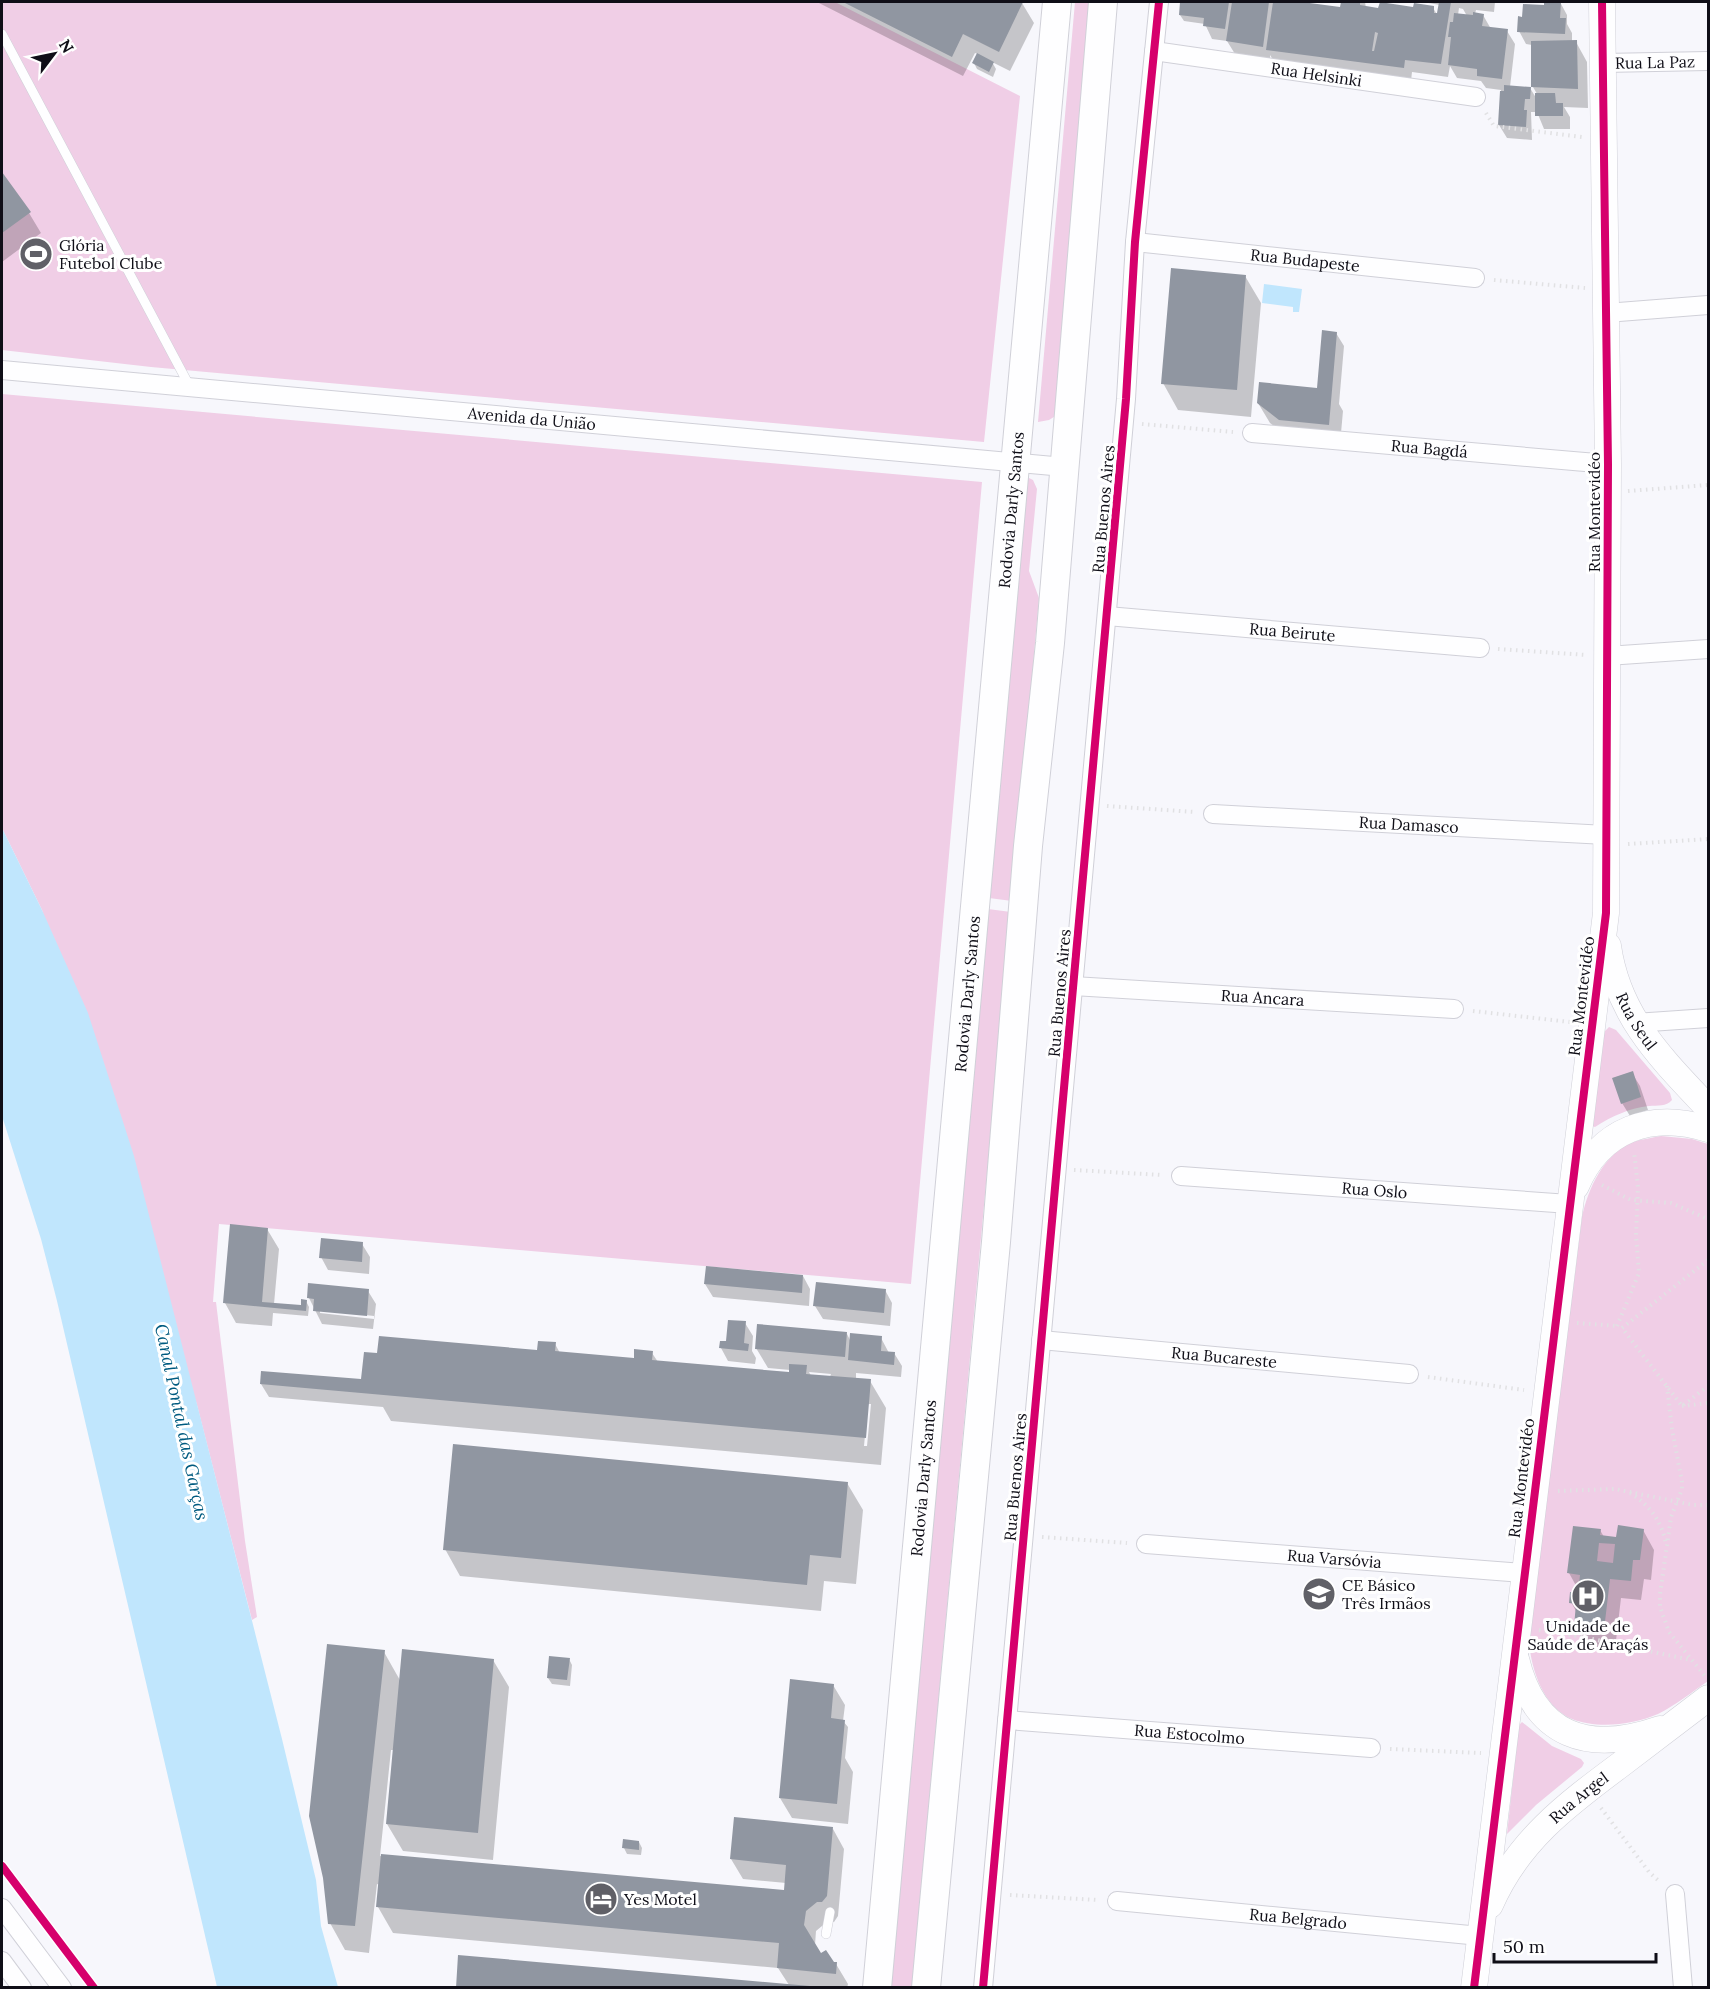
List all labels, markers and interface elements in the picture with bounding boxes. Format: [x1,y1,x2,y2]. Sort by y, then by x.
north arrow [24,24,84,84]
text: N [55,36,78,57]
street label: Rua La Paz [1615,51,1695,73]
street label: Rua Helsinki [1269,58,1363,91]
place label: Glória Futebol Clube [59,235,163,273]
sports icon: Glória Futebol Clube [18,236,54,272]
street label: Rua Budapeste [1249,244,1361,276]
street label: Avenida da União [466,402,597,434]
street label: Rodovia Darly Santos [994,431,1028,589]
street label: Rua Bagdá [1390,435,1469,462]
street label: Rua Buenos Aires [1087,444,1119,574]
street label: Rua Montevidéo [1584,452,1604,572]
street label: Rua Beirute [1248,618,1337,646]
street label: Rua Damasco [1358,812,1459,837]
street label: Rodovia Darly Santos [950,915,984,1073]
street label: Rua Buenos Aires [1043,928,1075,1058]
street label: Rua Montevidéo [1564,935,1598,1057]
street label: Rua Ancara [1220,985,1305,1010]
street label: Rua Seul [1612,989,1662,1054]
street label: Rua Oslo [1341,1178,1408,1202]
water label: Canal Pontal das Garças [150,1322,214,1522]
street label: Rua Bucareste [1170,1342,1278,1372]
street label: Rodovia Darly Santos [906,1399,940,1557]
street label: Rua Buenos Aires [999,1412,1031,1542]
street label: Rua Montevidéo [1504,1417,1538,1539]
street label: Rua Varsóvia [1286,1545,1383,1572]
place label: CE Básico Três Irmãos [1342,1575,1431,1613]
school or university icon: CE Básico Três Irmãos [1301,1576,1337,1612]
hospital icon: Unidade de Saúde de Araçás [1570,1578,1606,1614]
place label: Unidade de Saúde de Araçás [1528,1616,1648,1654]
street label: Rua Estocolmo [1133,1720,1246,1748]
street label: Rua Argel [1545,1767,1612,1827]
hotel icon: Yes Motel [583,1881,619,1917]
place label: Yes Motel [623,1889,697,1909]
street label: Rua Belgrado [1248,1904,1348,1933]
scale bar [1494,1926,1656,1964]
text: 50 m [1503,1935,1545,1958]

